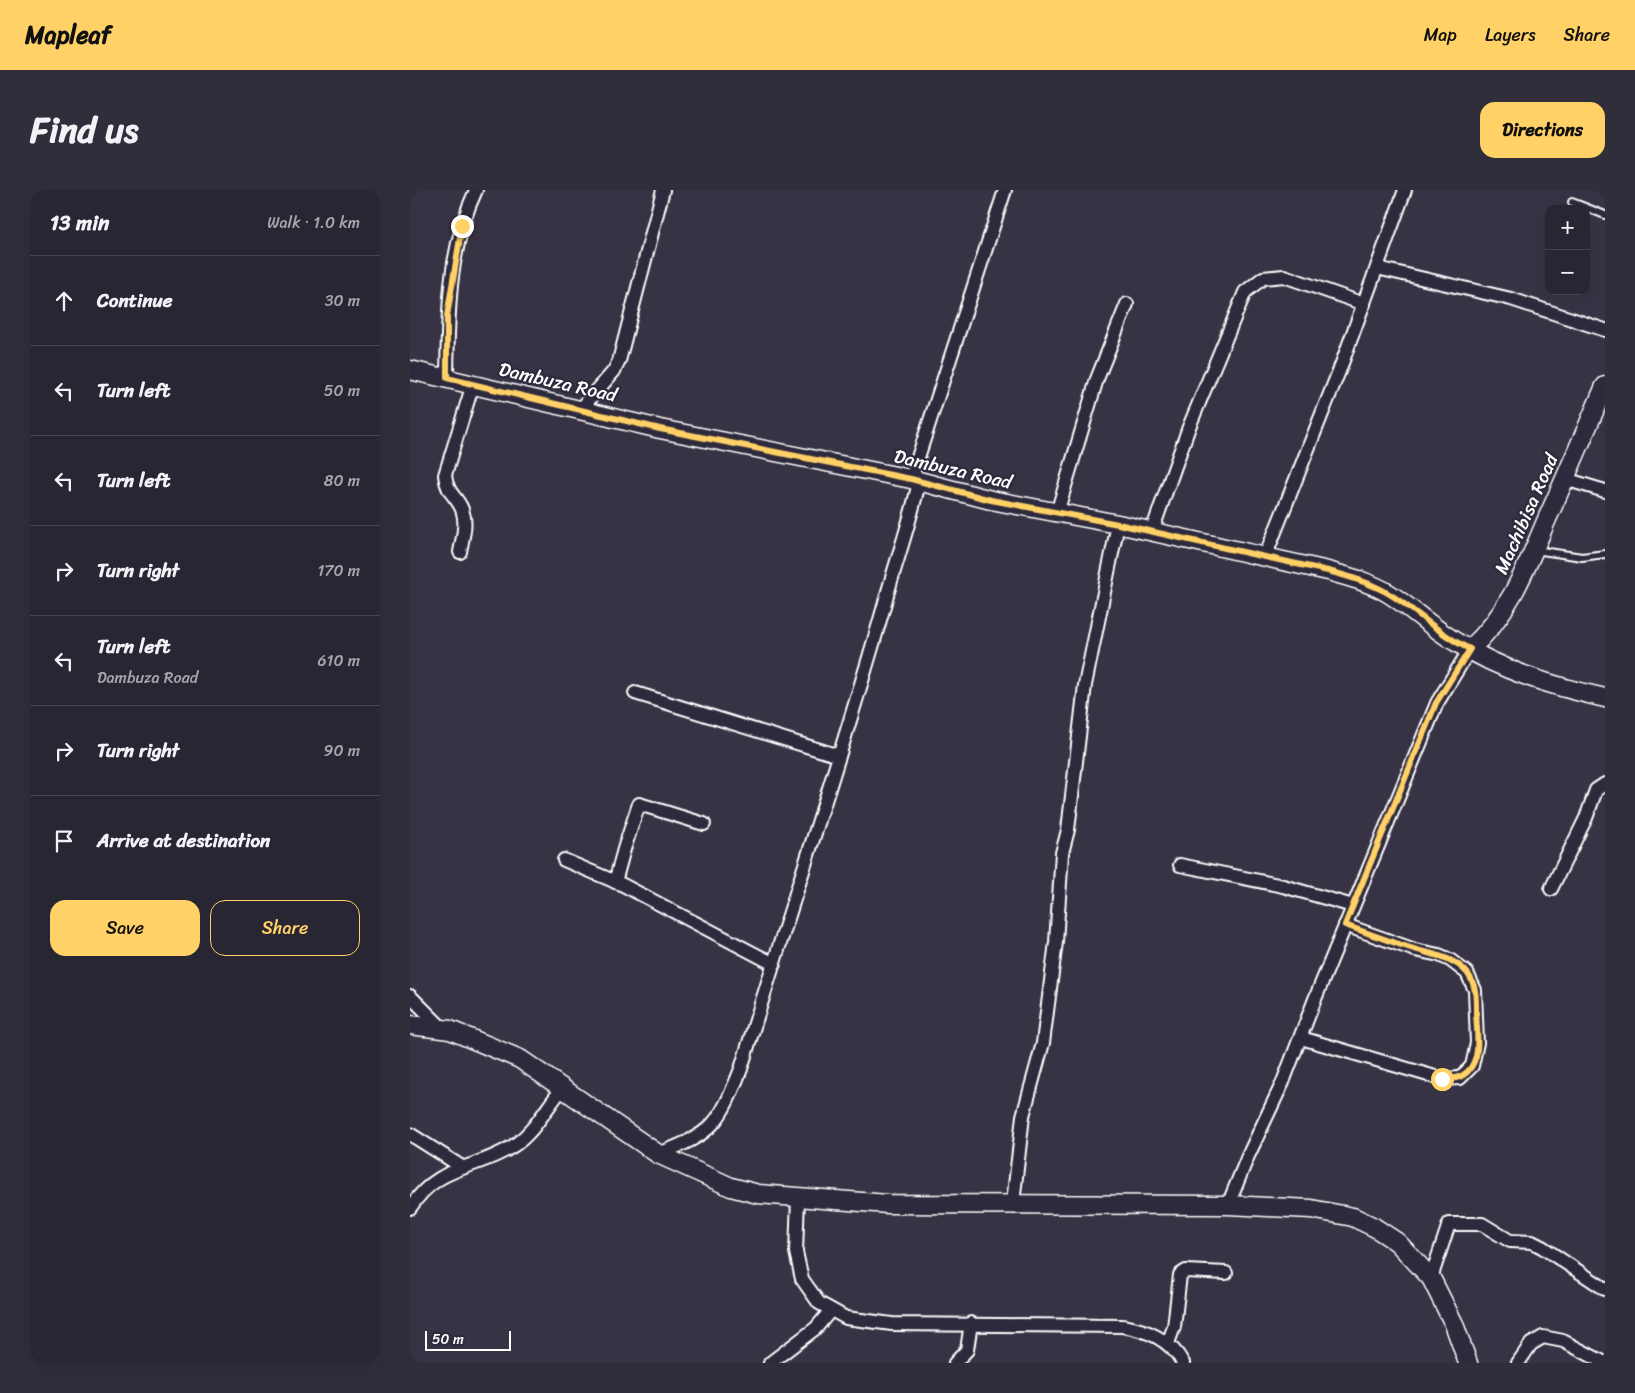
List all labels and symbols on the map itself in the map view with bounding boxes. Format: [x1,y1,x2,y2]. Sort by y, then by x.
route end [451,215,474,238]
street label: Dambuza Road [496,352,622,412]
street label: Dambuza Road [891,439,1017,499]
street label: Machibisa Road [1485,447,1568,580]
route start [1431,1068,1454,1091]
scale bar [425,1328,511,1351]

